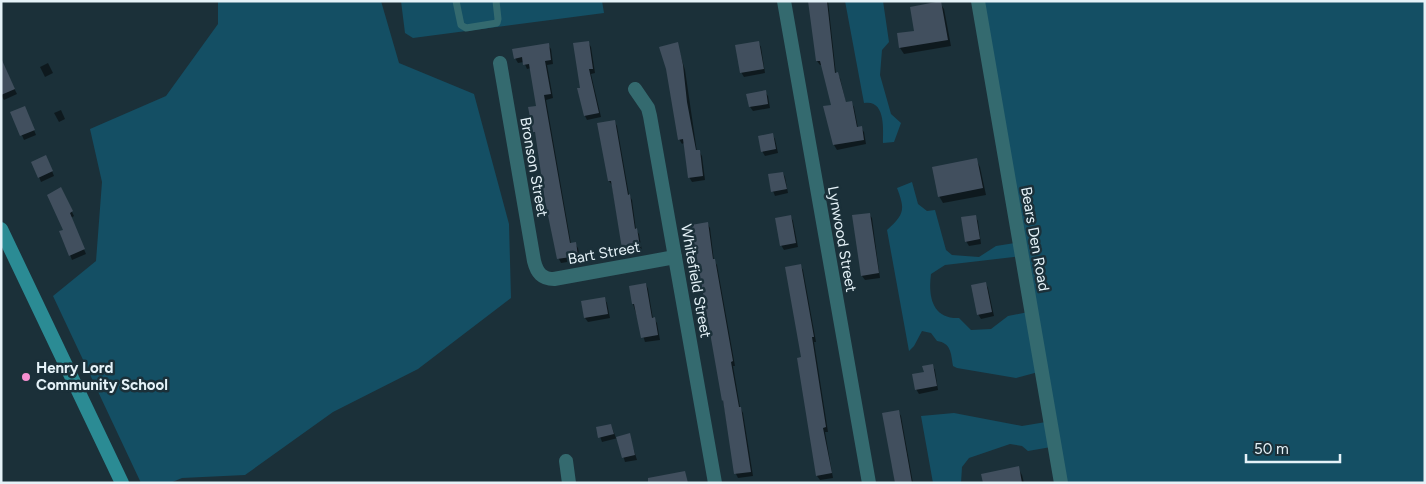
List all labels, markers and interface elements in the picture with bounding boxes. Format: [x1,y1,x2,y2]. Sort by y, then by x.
street label: Bronson Street [516,116,552,219]
street label: Lynwood Street [824,185,860,294]
street label: Bears Den Road [1017,185,1053,293]
street label: Whitefield Street [677,223,715,340]
street label: Bart Street [566,238,642,268]
place label: Henry Lord Community School [36,359,168,394]
marker: Henry Lord Community School [20,371,32,383]
scale bar [1246,432,1340,464]
text: 50 m [1254,440,1289,458]

